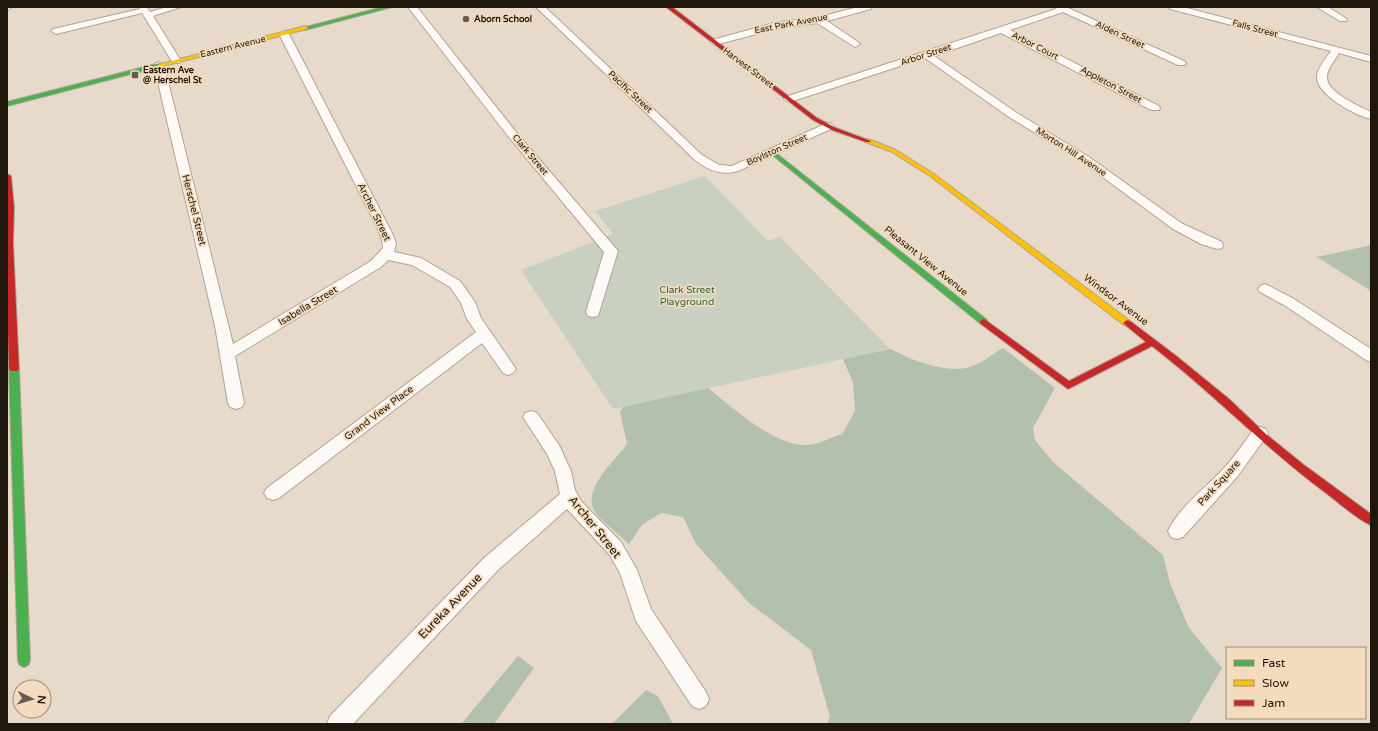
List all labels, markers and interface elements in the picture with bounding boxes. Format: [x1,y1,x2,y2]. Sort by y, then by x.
street label: East Park Avenue [753,11,829,37]
marker: Aborn School [461,14,471,24]
place label: Aborn School [474,14,532,25]
street label: Falls Street [1231,18,1280,41]
street label: Alden Street [1094,19,1147,51]
street label: Arbor Court [1010,30,1061,63]
street label: Eastern Avenue [199,34,267,60]
street label: Arbor Street [899,41,953,68]
street label: Harvest Street [720,45,776,91]
street label: Appleton Street [1079,64,1144,106]
place label: Eastern Ave @ Herschel St [143,65,202,86]
street label: Pacific Street [606,69,655,116]
marker: Eastern Ave @ Herschel St [130,70,140,80]
street label: Morton Hill Avenue [1034,125,1108,179]
street label: Boylston Street [745,131,810,168]
street label: Clark Street [510,132,551,178]
street label: Herschel Street [179,173,209,247]
street label: Archer Street [355,181,393,243]
street label: Pleasant View Avenue [882,223,971,299]
street label: Windsor Avenue [1081,272,1151,328]
street label: Isabella Street [276,284,340,328]
park label: Clark Street Playground [659,284,715,308]
street label: Grand View Place [342,383,416,443]
street label: Park Square [1195,457,1243,508]
street label: Archer Street [566,493,625,561]
street label: Eureka Avenue [415,570,485,642]
legend [1226,647,1366,719]
text: Fast [1262,656,1286,670]
text: Slow [1262,676,1289,690]
north arrow [12,679,52,719]
text: N [35,695,48,705]
text: Jam [1262,696,1285,710]

